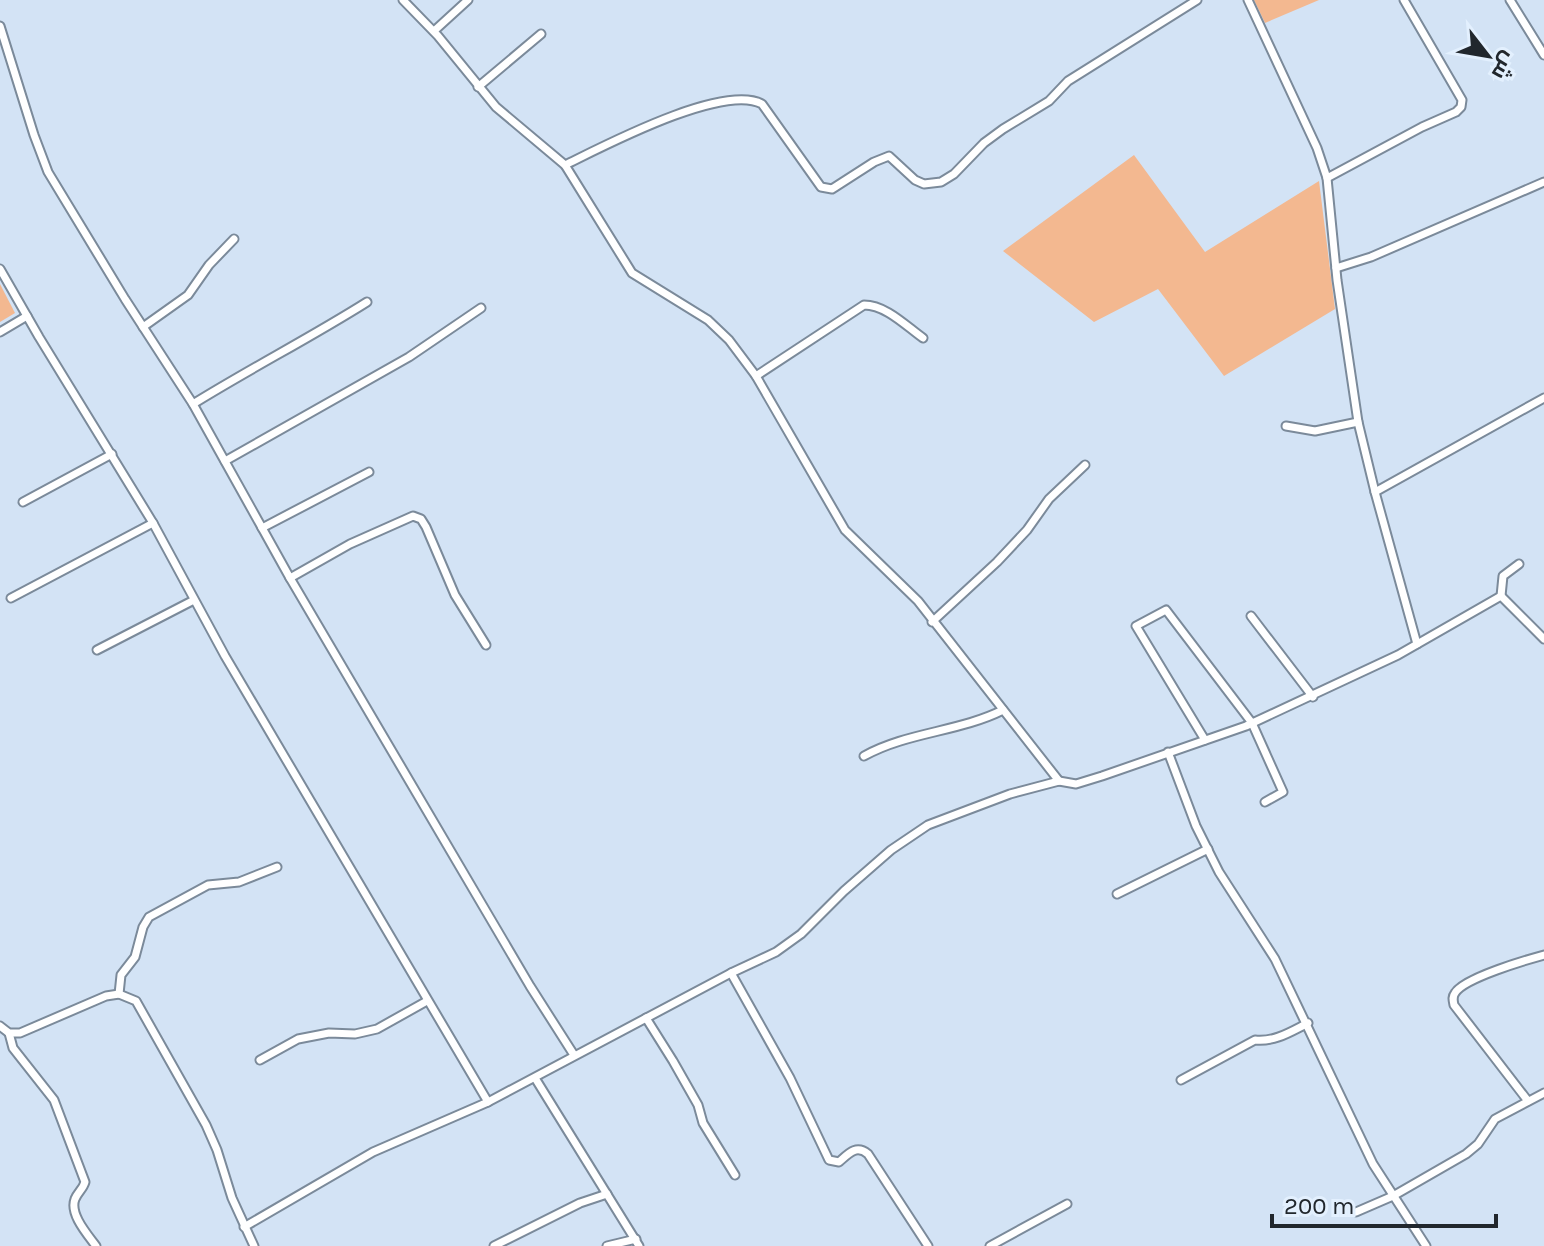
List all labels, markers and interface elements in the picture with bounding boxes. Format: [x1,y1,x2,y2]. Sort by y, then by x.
north arrow [1448,16,1528,96]
text: ش [1486,47,1523,85]
scale bar [1272,1178,1496,1228]
text: 200 m [1284,1192,1355,1220]

